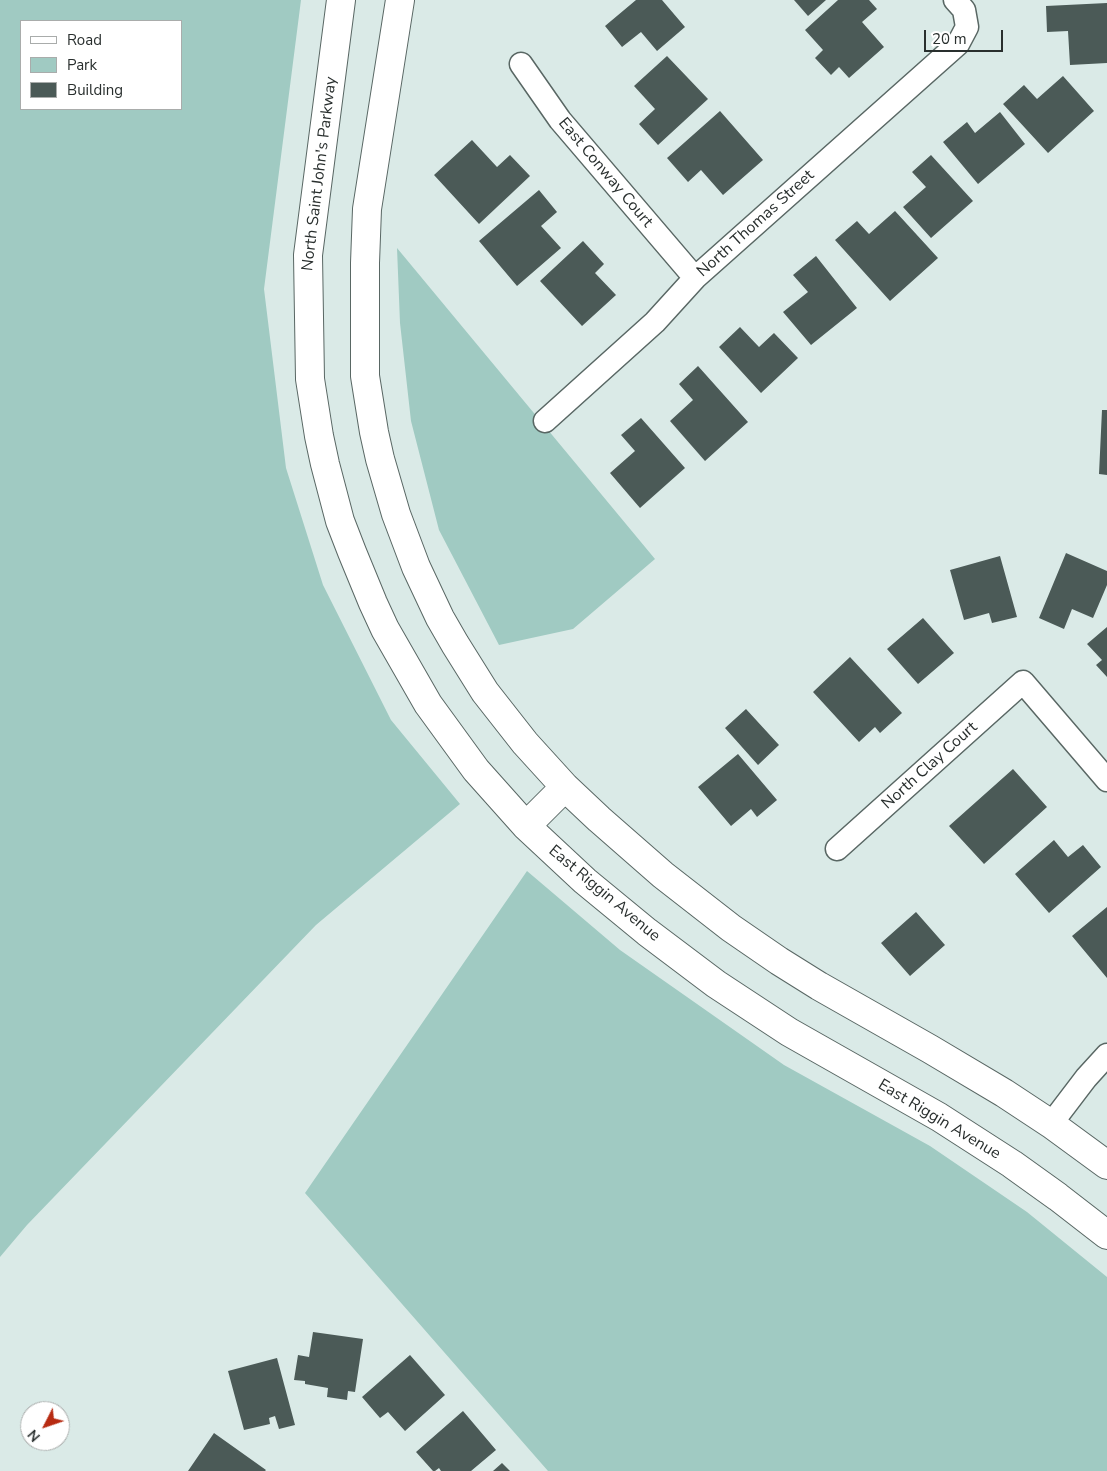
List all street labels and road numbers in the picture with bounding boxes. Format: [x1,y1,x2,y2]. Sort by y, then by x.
street label: North Saint John's Parkway [299,76,341,272]
street label: East Conway Court [554,114,656,232]
street label: North Thomas Street [693,166,819,282]
street label: North Clay Court [878,718,982,814]
street label: East Riggin Avenue [544,842,664,946]
street label: East Riggin Avenue [874,1076,1004,1164]

